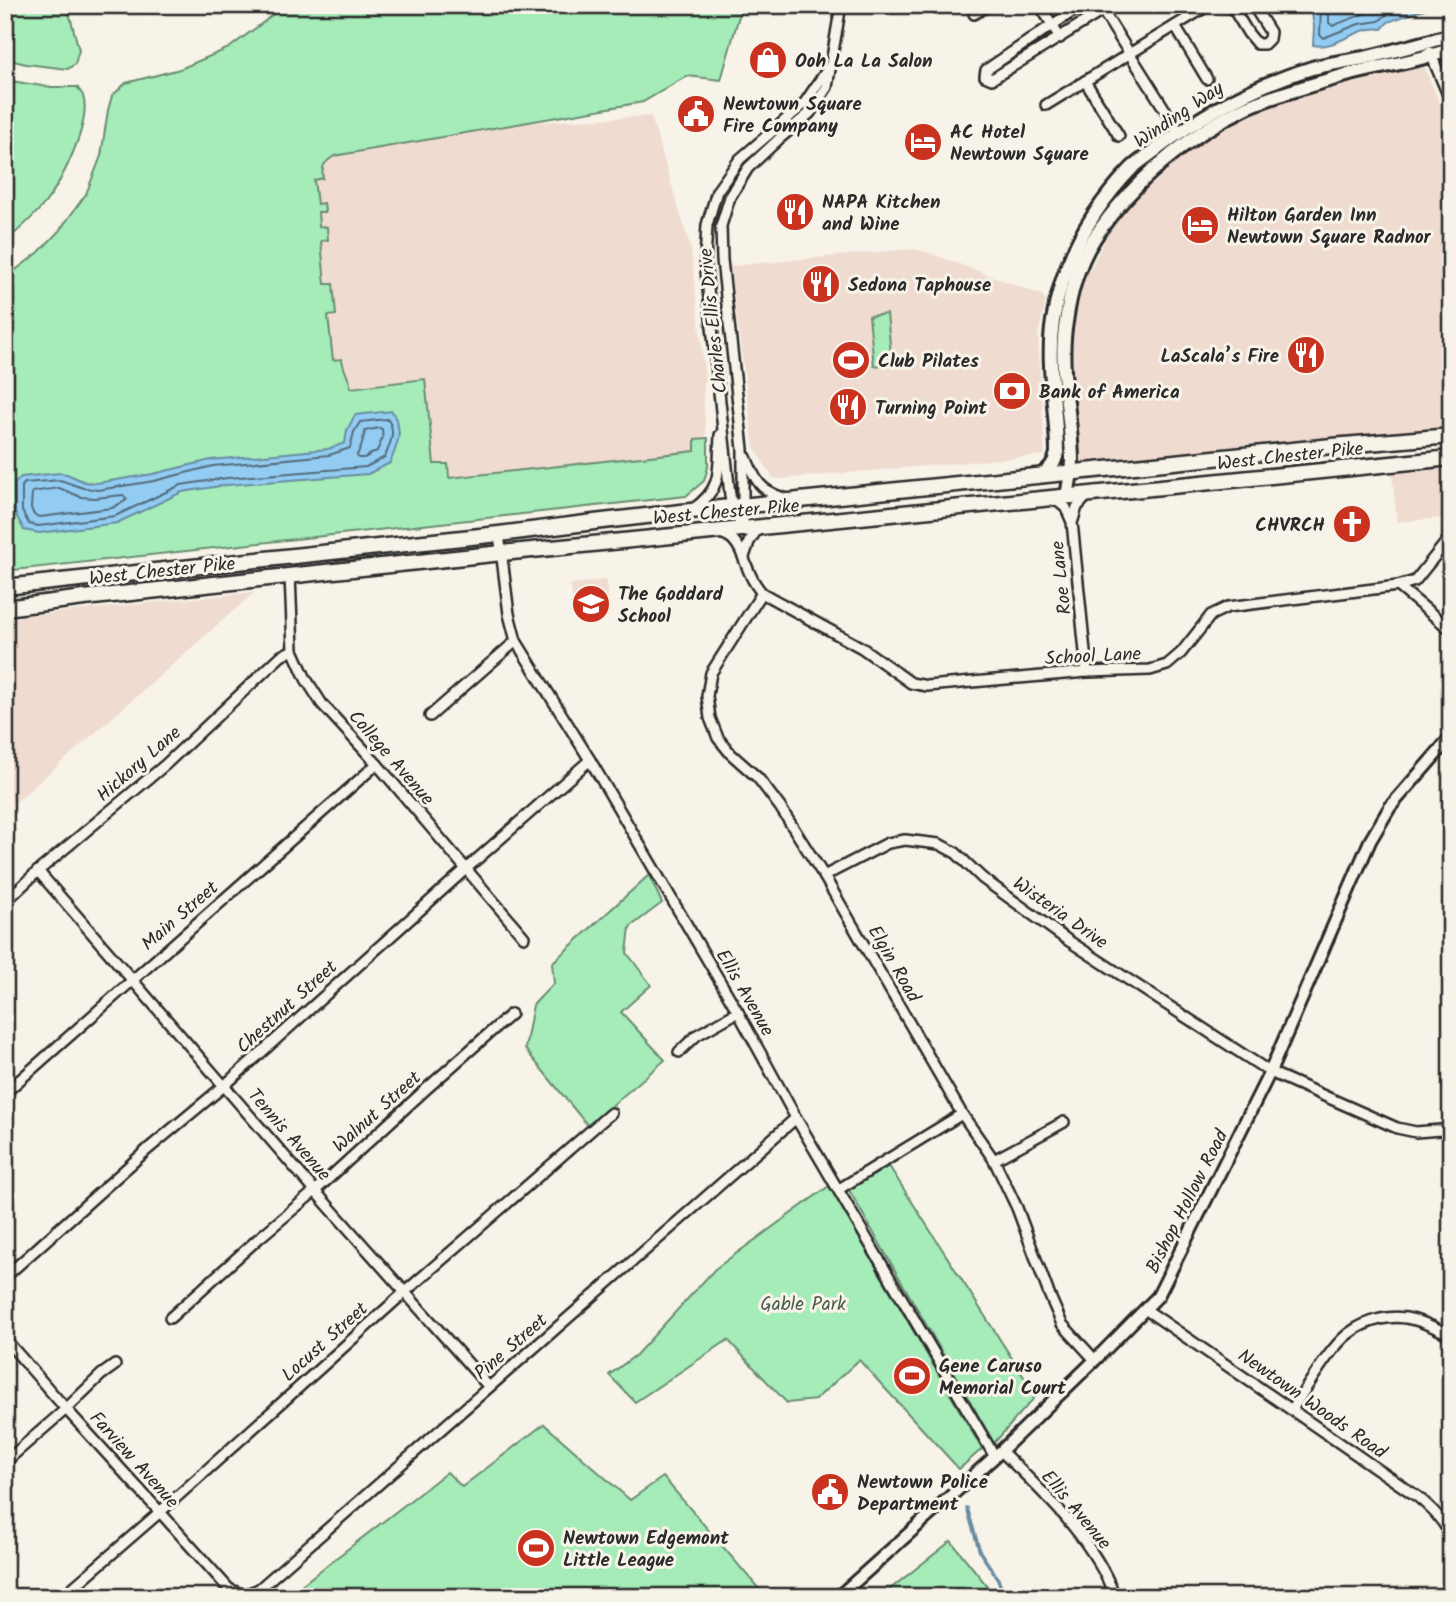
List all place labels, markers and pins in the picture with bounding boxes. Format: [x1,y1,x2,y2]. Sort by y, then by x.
shop icon: Ooh La La Salon [747,39,789,81]
place label: Ooh La La Salon [795,47,933,77]
place label: Newtown Square Fire Company [723,90,862,142]
public building icon: Newtown Square Fire Company [675,93,717,135]
place label: AC Hotel Newtown Square [950,118,1089,170]
hotel icon: AC Hotel Newtown Square [902,121,944,163]
place label: NAPA Kitchen and Wine [822,188,940,240]
restaurant icon: NAPA Kitchen and Wine [774,191,816,233]
place label: Hilton Garden Inn Newtown Square Radnor [1227,201,1432,253]
hotel icon: Hilton Garden Inn Newtown Square Radnor [1179,204,1221,246]
restaurant icon: Sedona Taphouse [800,263,842,305]
place label: Sedona Taphouse [848,271,991,301]
restaurant icon: LaScala’s Fire [1285,334,1327,376]
sports icon: Club Pilates [830,339,872,381]
place label: LaScala’s Fire [1160,342,1279,372]
place label: Club Pilates [878,347,979,377]
bank icon: Bank of America [991,370,1033,412]
place label: Bank of America [1039,378,1180,408]
restaurant icon: Turning Point [827,386,869,428]
place label: Turning Point [875,394,987,424]
church icon: CHVRCH [1331,503,1373,545]
place label: CHVRCH [1255,511,1325,541]
place label: The Goddard School [618,580,724,632]
school or university icon: The Goddard School [570,583,612,625]
place label: Gene Caruso Memorial Court [939,1352,1066,1404]
sports icon: Gene Caruso Memorial Court [891,1355,933,1397]
place label: Newtown Police Department [857,1468,988,1520]
public building icon: Newtown Police Department [809,1471,851,1513]
place label: Newtown Edgemont Little League [563,1524,729,1576]
sports icon: Newtown Edgemont Little League [515,1527,557,1569]

